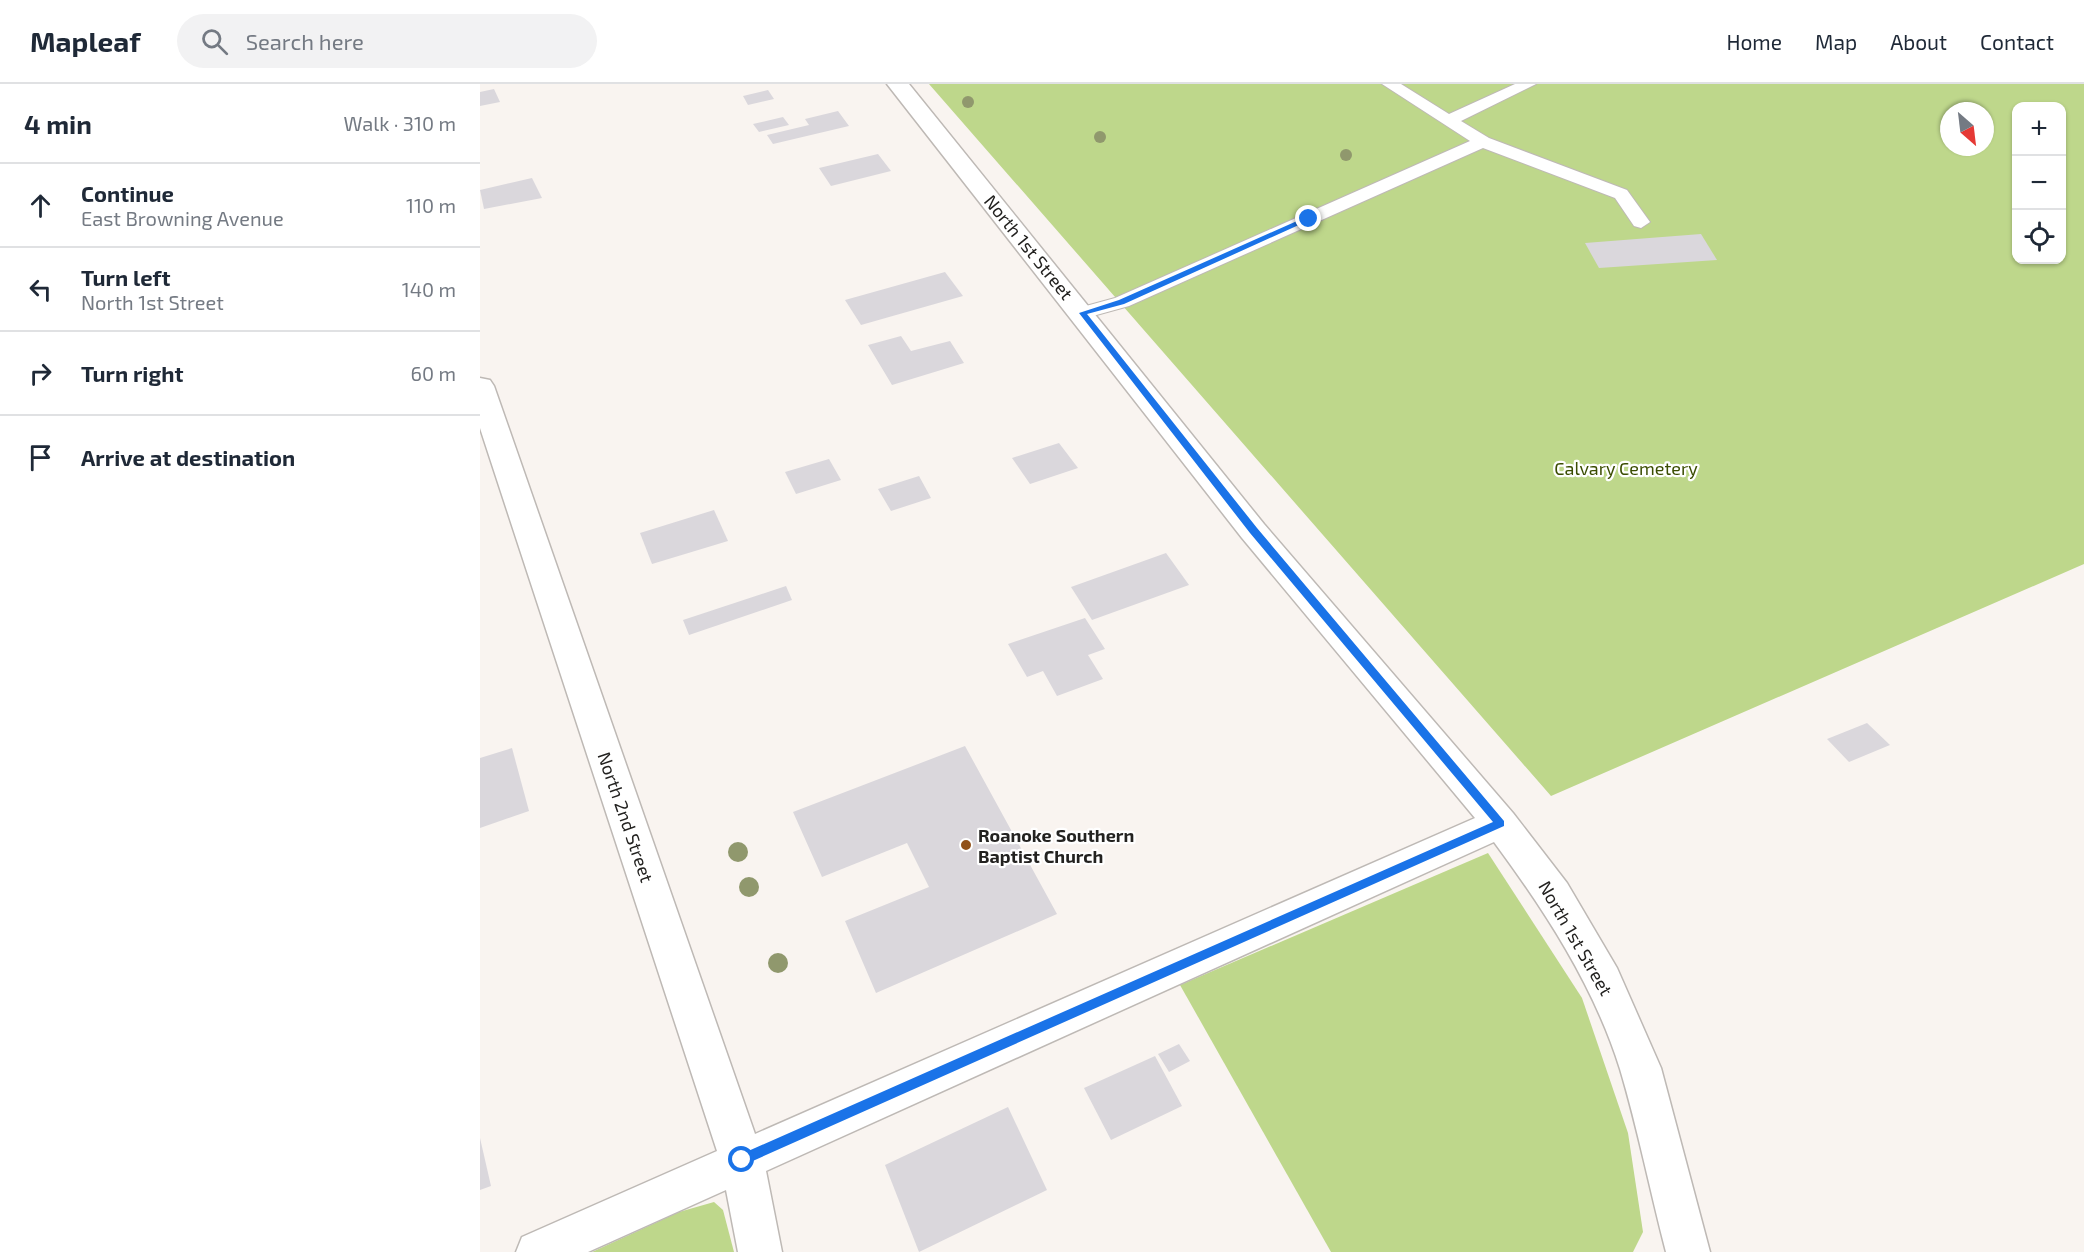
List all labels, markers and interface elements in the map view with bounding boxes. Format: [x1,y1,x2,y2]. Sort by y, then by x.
search box [177,14,597,68]
text: Mapleaf [30,24,141,58]
icon: search [198,25,231,58]
text: Search here [246,28,364,54]
text: Home [1726,29,1782,54]
text: Map [1815,29,1857,54]
text: About [1890,29,1947,54]
text: Contact [1980,29,2054,54]
north arrow [1940,102,1994,156]
map controls [2012,102,2066,264]
button: + [2012,102,2066,156]
text: 4 min [24,108,92,139]
text: Walk · 310 m [344,111,456,135]
button: − [2012,156,2066,210]
text: Continue [81,180,174,206]
icon: ahead [24,189,57,222]
street label: North 1st Street [980,190,1078,304]
text: 110 m [406,193,456,217]
route end [1295,205,1321,231]
text: East Browning Avenue [81,206,284,230]
button: locate [2012,210,2066,264]
text: Turn left [81,264,170,290]
icon: left [24,273,57,306]
text: 140 m [402,277,456,301]
text: North 1st Street [81,290,224,314]
icon: right [24,357,57,390]
text: Turn right [81,360,183,386]
text: 60 m [411,361,456,385]
icon: arrive [24,441,57,474]
text: Arrive at destination [81,444,295,470]
park label: Calvary Cemetery [1554,457,1698,479]
street label: North 2nd Street [593,749,659,885]
place label: Roanoke Southern Baptist Church [978,824,1134,867]
marker: Roanoke Southern Baptist Church [959,838,973,852]
street label: North 1st Street [1534,877,1618,999]
route start [728,1146,754,1172]

